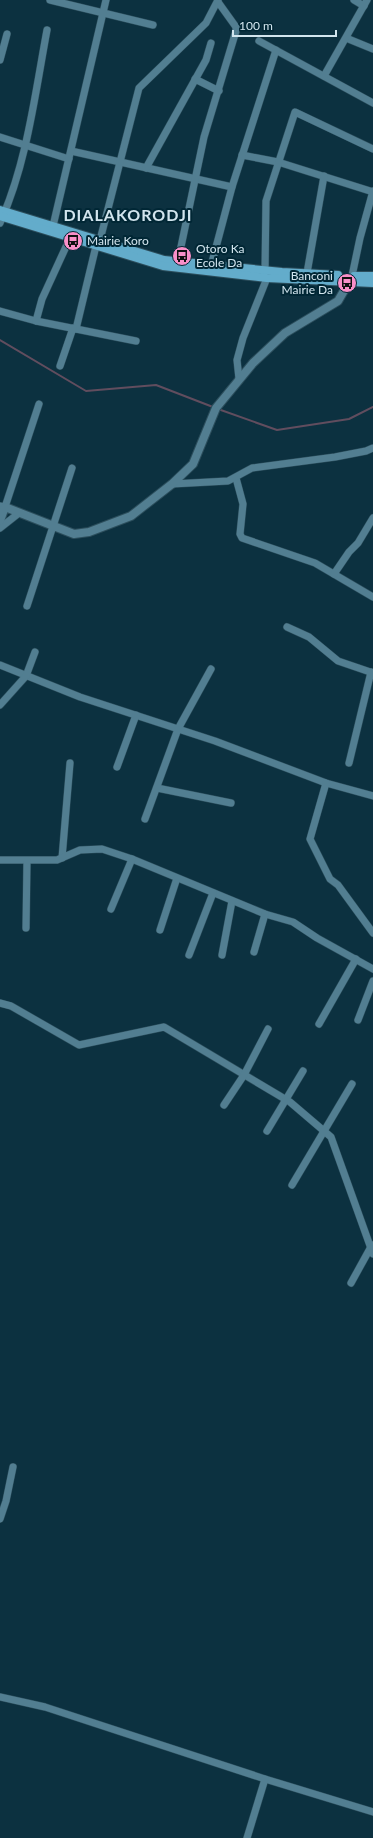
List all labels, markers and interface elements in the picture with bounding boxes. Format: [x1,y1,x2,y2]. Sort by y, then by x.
scale bar [233,12,336,38]
text: 100 m [239,18,273,33]
district label: DIALAKORODJI [63,205,193,224]
bus stop icon: Mairie Koro [62,230,84,252]
place label: Mairie Koro [87,233,149,248]
place label: Otoro Ka Ecole Da [196,241,245,270]
bus stop icon: Otoro Ka Ecole Da [171,245,193,267]
place label: Banconi Mairie Da [282,268,333,297]
bus stop icon: Banconi Mairie Da [336,272,358,294]

